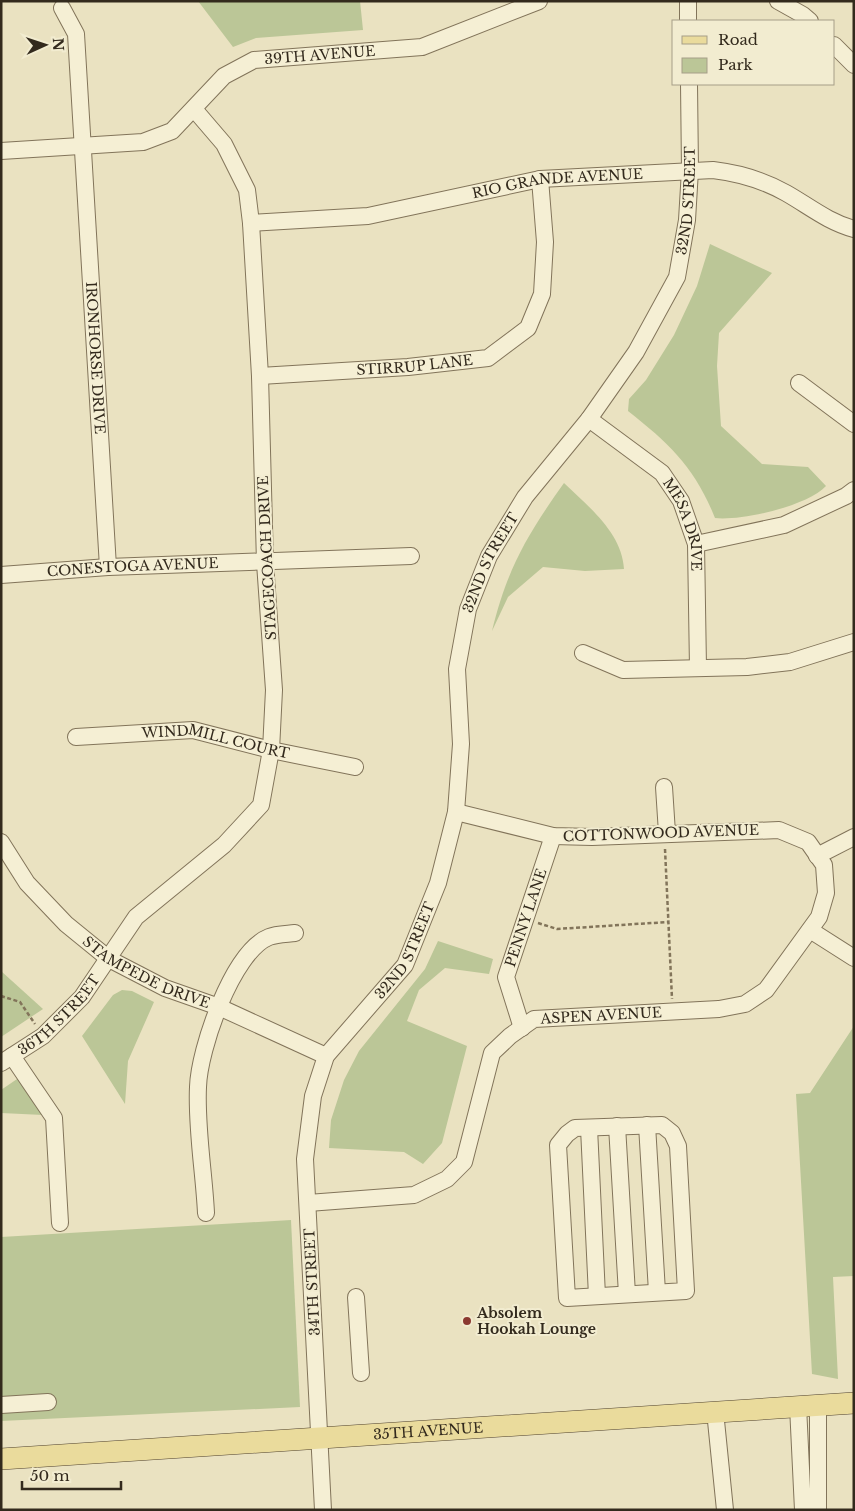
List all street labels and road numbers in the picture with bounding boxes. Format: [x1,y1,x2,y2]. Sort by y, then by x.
street label: 39TH AVENUE [264,42,376,68]
street label: 32ND STREET [672,146,699,256]
street label: RIO GRANDE AVENUE [470,165,643,202]
street label: IRONHORSE DRIVE [82,281,109,435]
street label: STIRRUP LANE [356,351,474,379]
street label: MESA DRIVE [659,474,705,571]
street label: STAGECOACH DRIVE [254,475,280,641]
street label: 32ND STREET [459,509,522,615]
street label: CONESTOGA AVENUE [46,554,219,581]
street label: WINDMILL COURT [140,720,291,762]
street label: COTTONWOOD AVENUE [563,821,759,845]
street label: PENNY LANE [501,866,551,969]
street label: 32ND STREET [371,899,438,1003]
street label: STAMPEDE DRIVE [79,932,213,1012]
street label: 36TH STREET [14,971,104,1059]
street label: ASPEN AVENUE [539,1003,662,1028]
street label: 34TH STREET [300,1228,324,1336]
street label: 35TH AVENUE [373,1418,484,1444]

